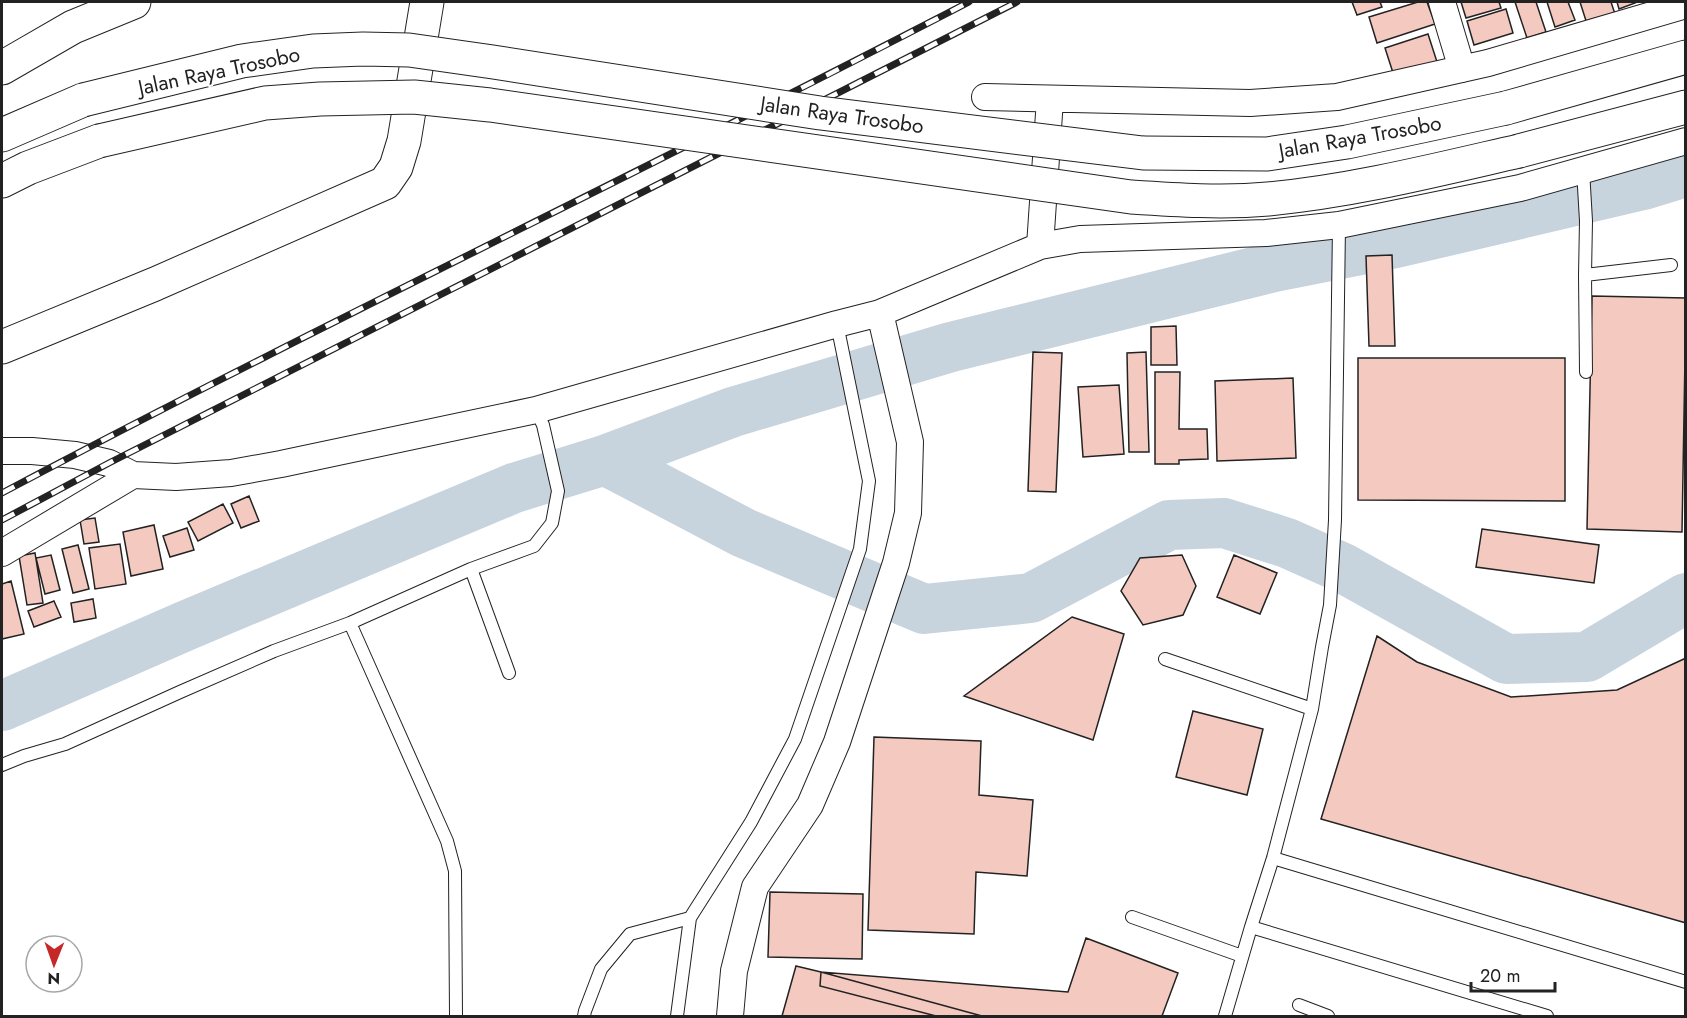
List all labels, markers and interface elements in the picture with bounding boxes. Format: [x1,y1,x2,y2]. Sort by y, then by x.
street label: Jalan Raya Trosobo [132,39,303,103]
street label: Jalan Raya Trosobo [755,88,926,141]
street label: Jalan Raya Trosobo [1273,108,1444,167]
north arrow [24,934,84,994]
scale bar [1471,955,1555,993]
text: 20 m [1480,963,1520,989]
text: N [47,967,60,990]

